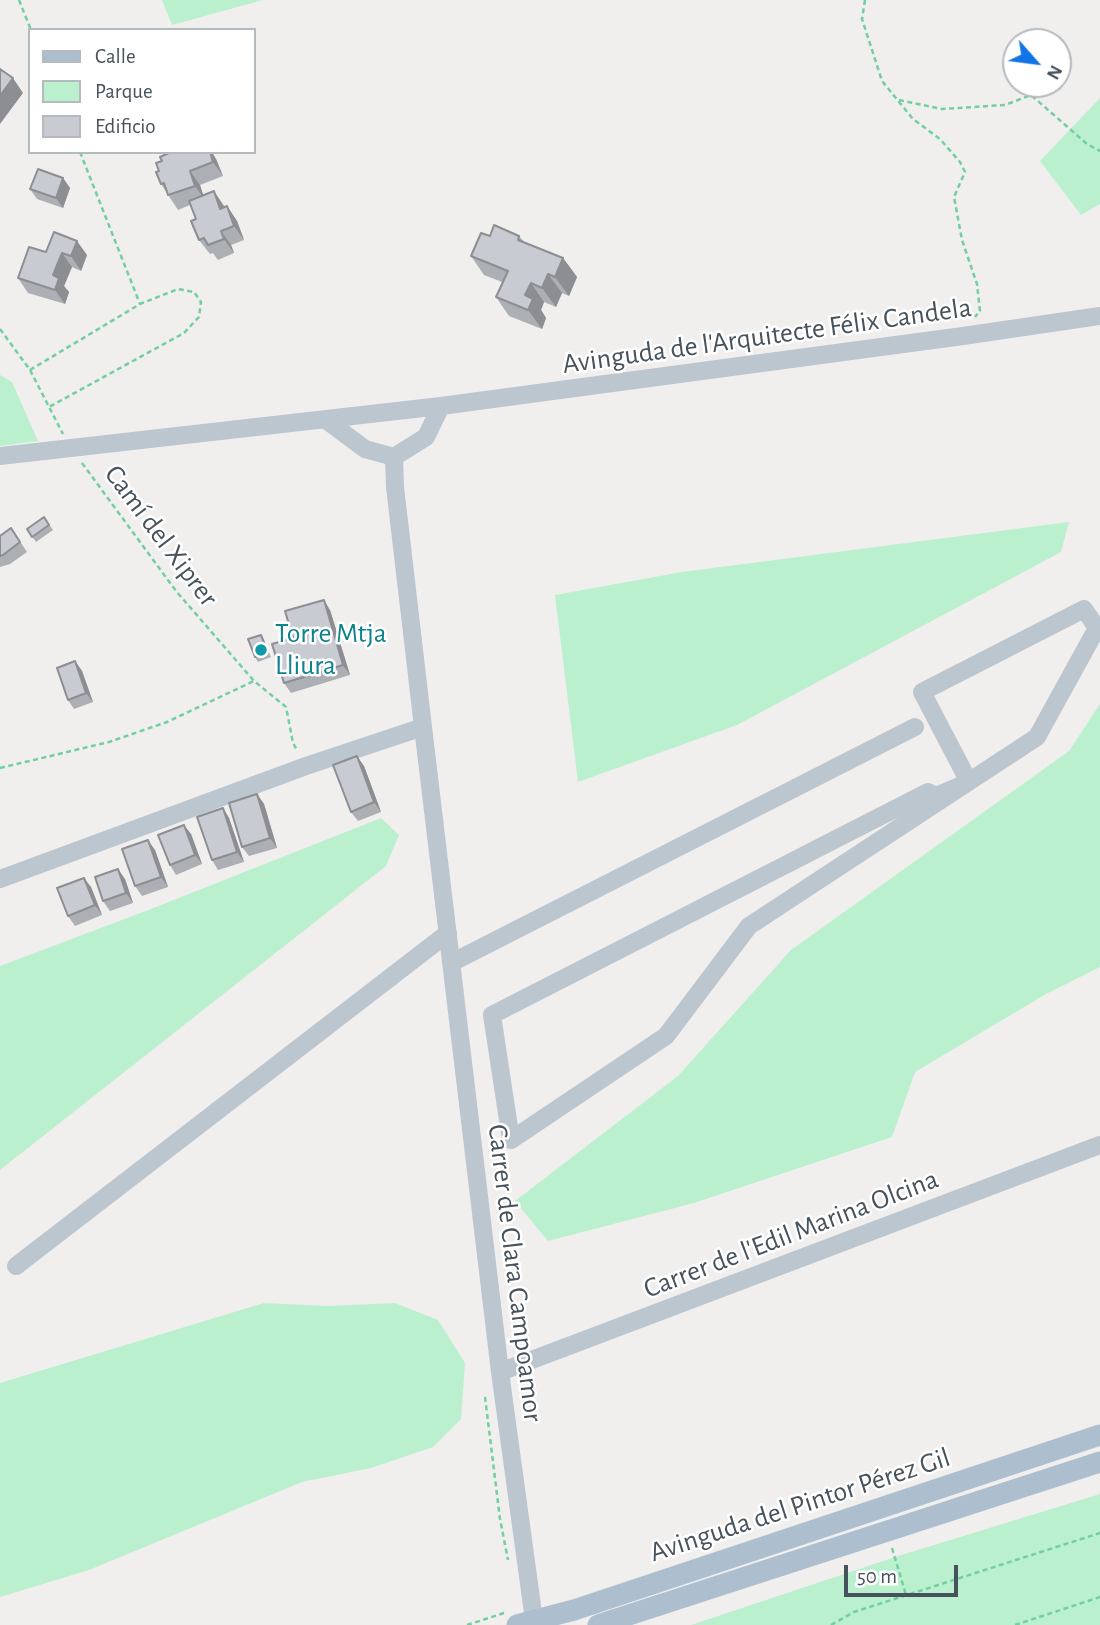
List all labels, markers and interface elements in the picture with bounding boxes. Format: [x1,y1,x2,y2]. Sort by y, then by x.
legend [28,28,256,154]
north arrow [1002,28,1072,98]
text: Calle [95,46,136,67]
text: N [1043,62,1066,82]
text: Parque [95,81,153,102]
text: Edificio [95,116,156,137]
street label: Avinguda de l'Arquitecte Félix Candela [560,291,974,381]
street label: Camí del Xiprer [97,459,225,613]
place label: Torre Mtja Lliura [275,617,387,683]
marker: Torre Mtja Lliura [253,642,269,658]
street label: Carrer de Clara Campoamor [480,1122,550,1424]
street label: Carrer de l'Edil Marina Olcina [639,1162,943,1306]
street label: Avinguda del Pintor Pérez Gil [646,1441,954,1569]
scale bar [848,1552,962,1596]
text: 50 m [857,1566,897,1587]

